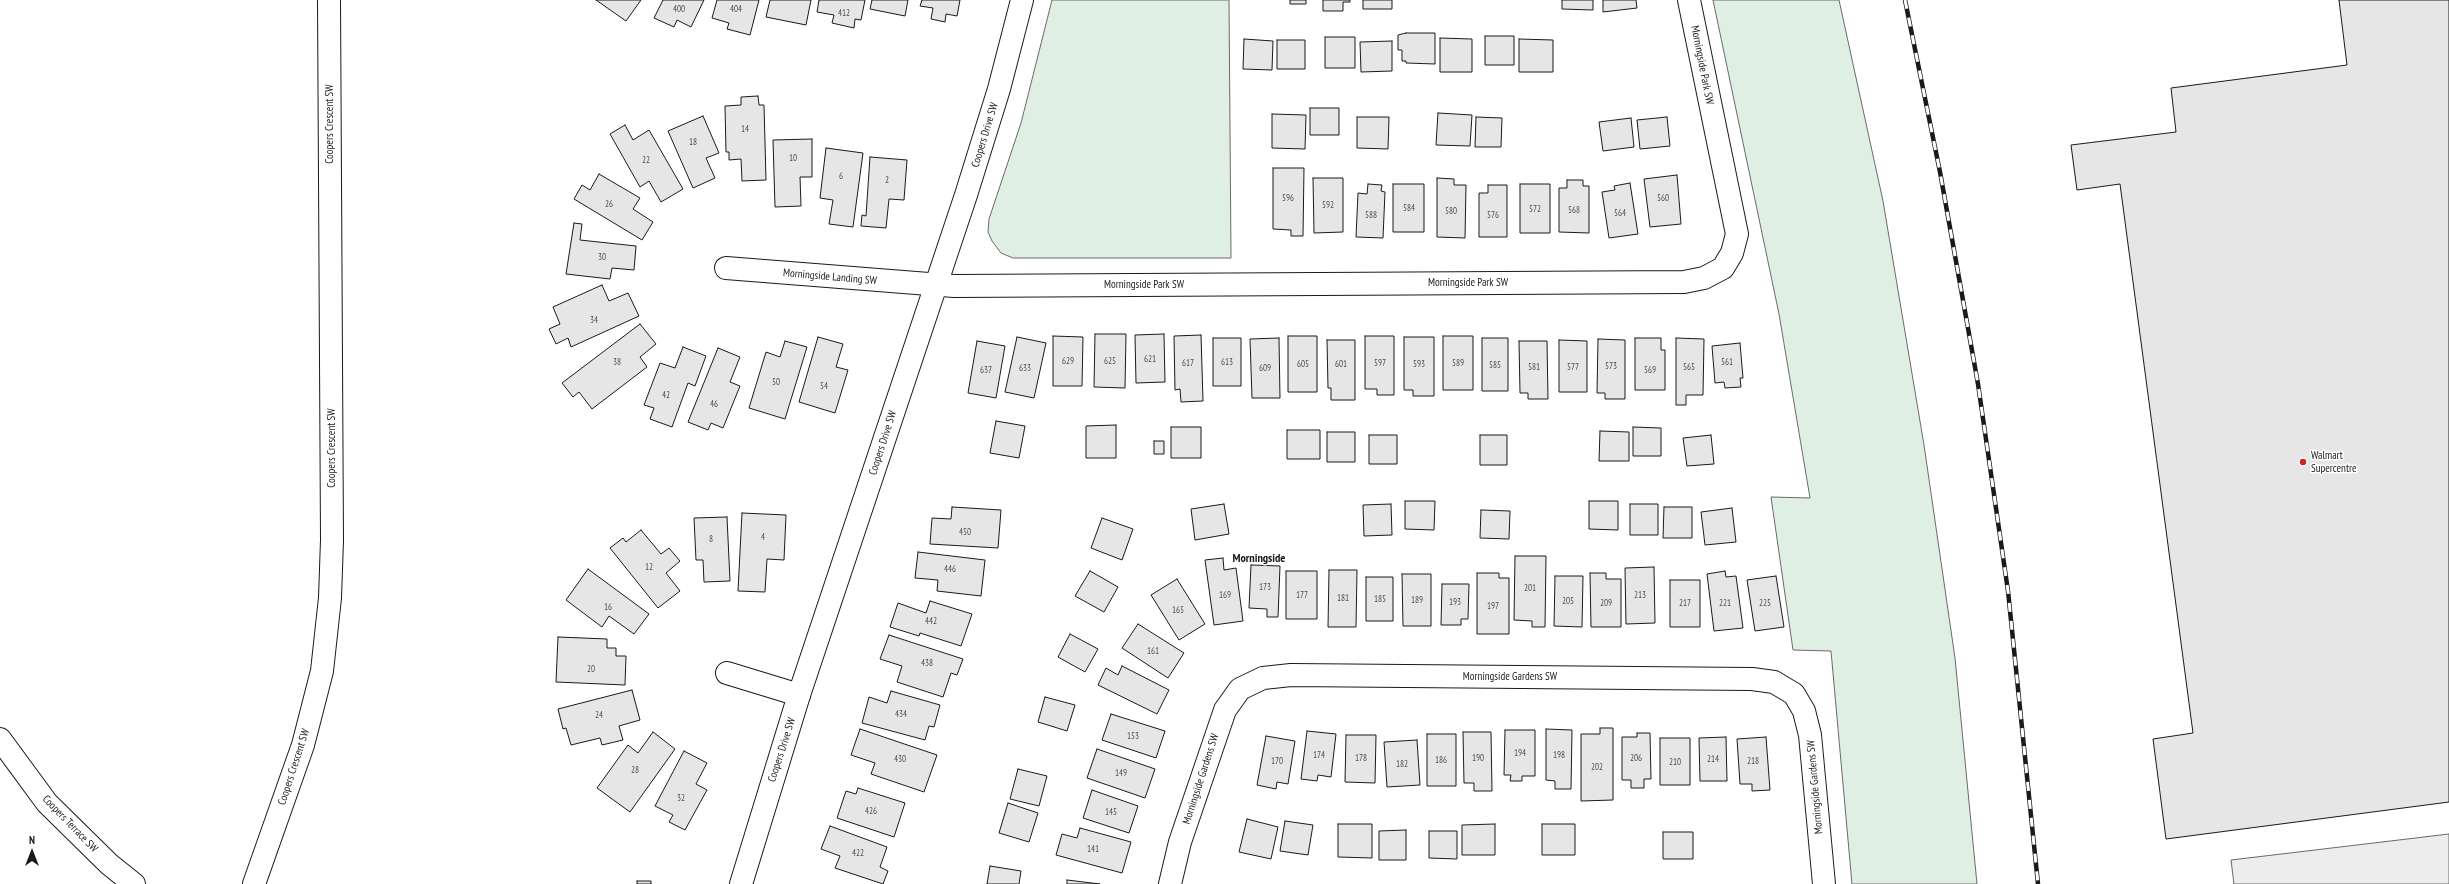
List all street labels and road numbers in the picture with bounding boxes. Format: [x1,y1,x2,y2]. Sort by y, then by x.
street label: Morningside Park SW [1688,24,1716,106]
street label: Coopers Crescent SW [323,84,337,164]
street label: Coopers Drive SW [969,101,1001,169]
street label: Morningside Landing SW [783,266,877,288]
street label: Morningside Park SW [1428,276,1508,290]
street label: Morningside Park SW [1104,278,1184,292]
street label: Coopers Crescent SW [325,408,339,488]
street label: Coopers Drive SW [866,409,900,477]
street label: Morningside Gardens SW [1463,670,1557,684]
street label: Coopers Drive SW [765,716,799,784]
street label: Coopers Crescent SW [275,727,313,807]
street label: Morningside Gardens SW [1180,732,1222,826]
street label: Morningside Gardens SW [1804,739,1826,835]
street label: Coopers Terrace SW [40,793,100,855]

